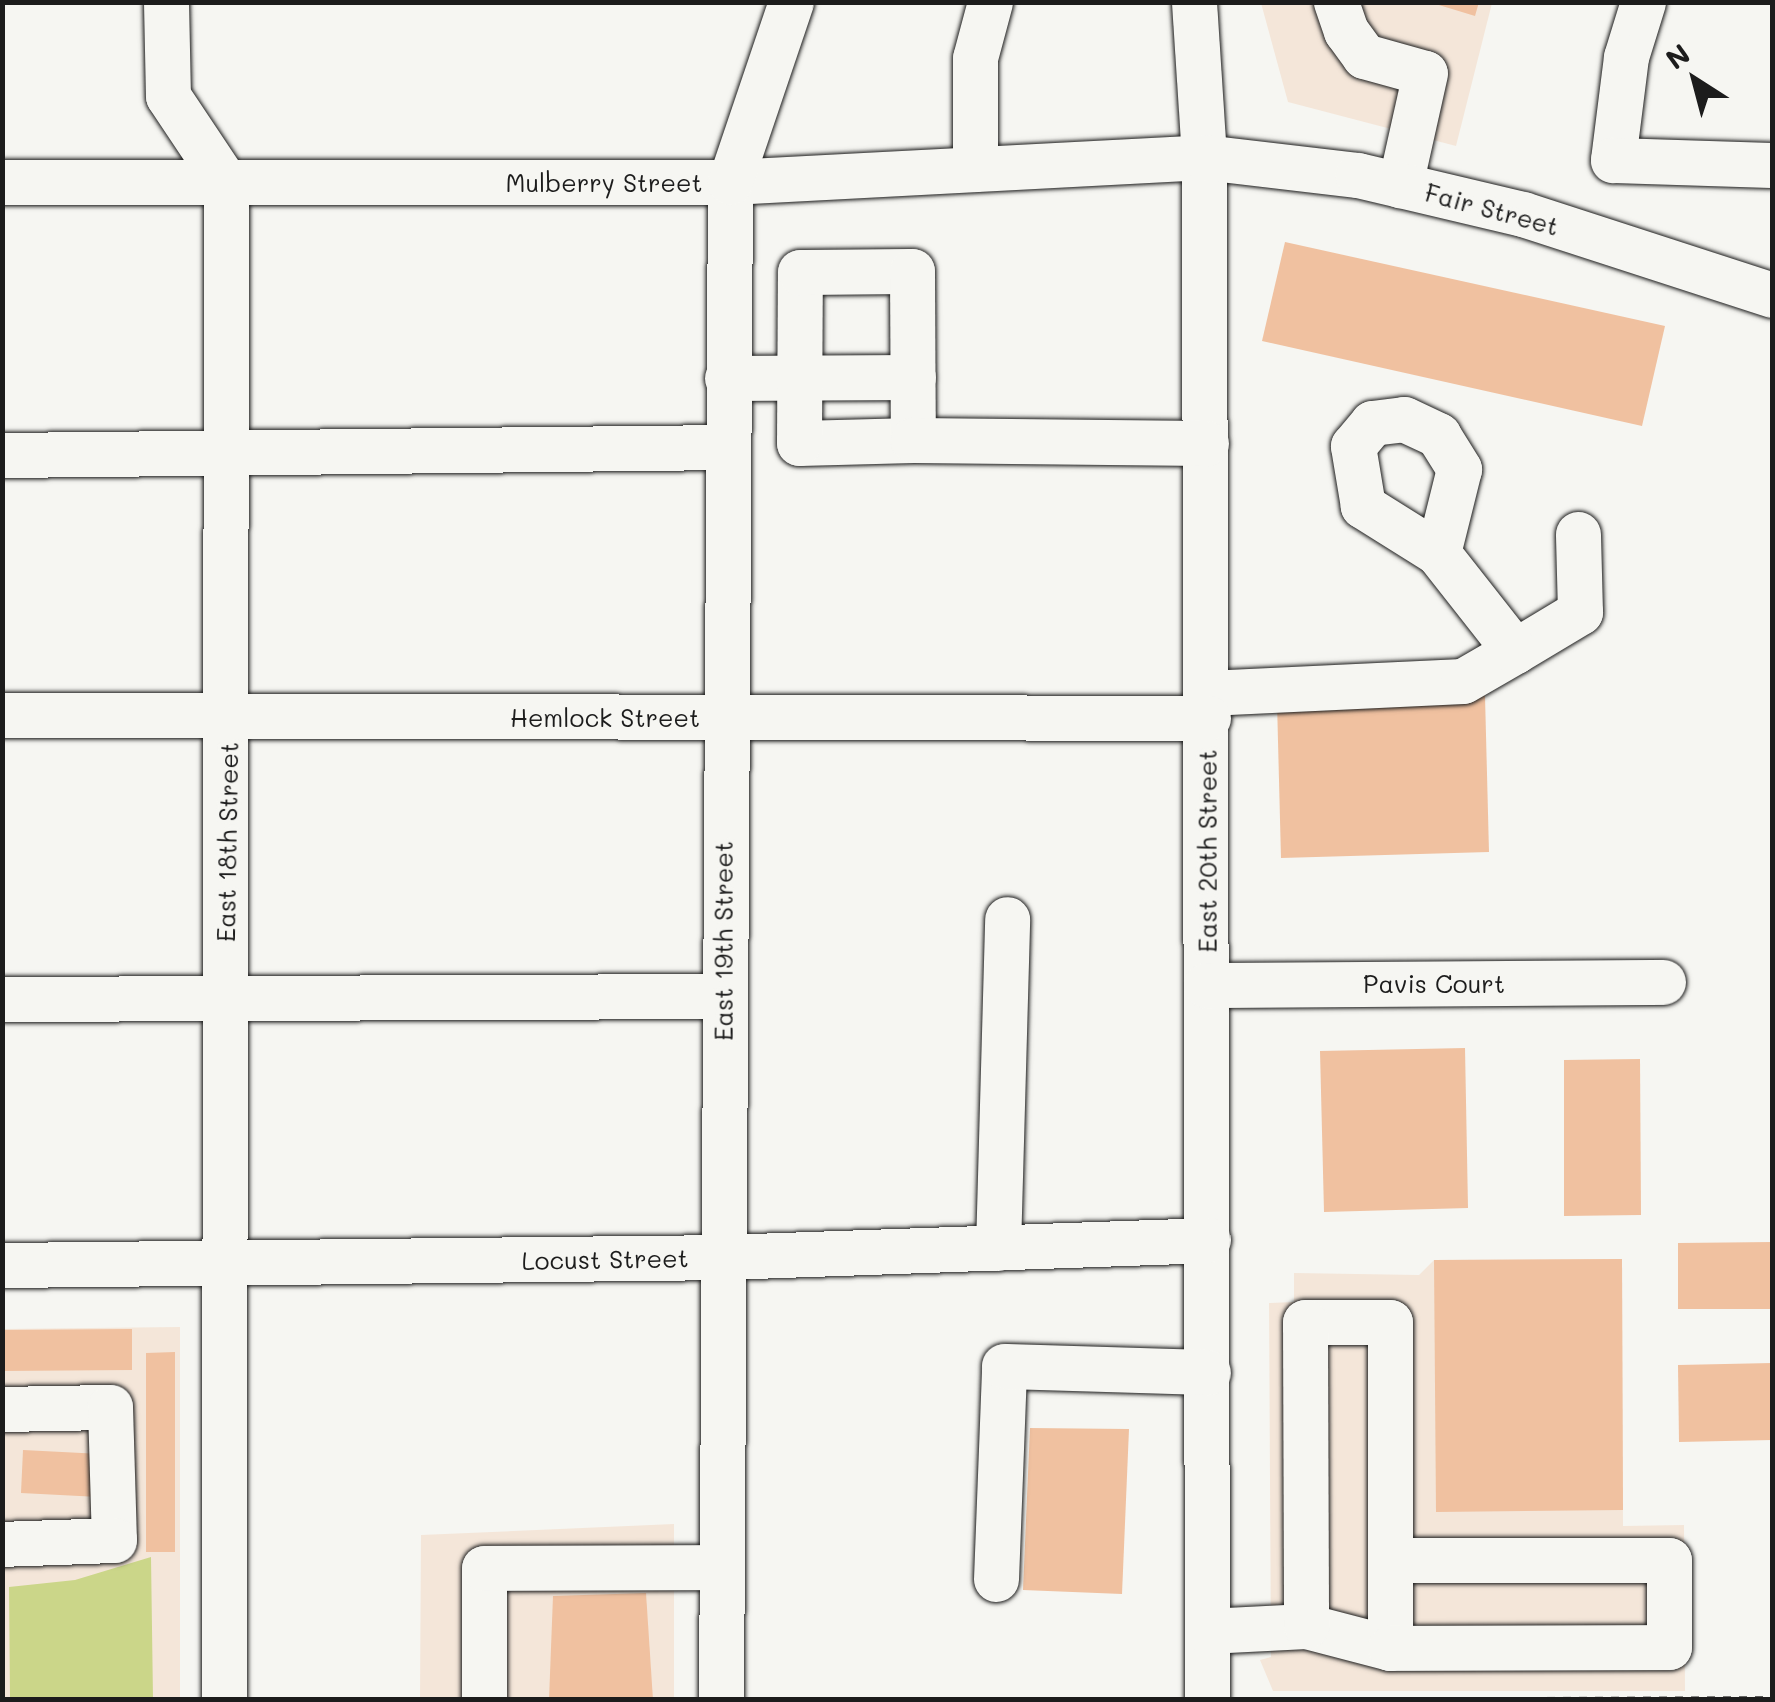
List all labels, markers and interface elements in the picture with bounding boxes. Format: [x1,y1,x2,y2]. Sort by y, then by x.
north arrow [1645,30,1745,130]
text: N [1658,35,1697,77]
street label: Mulberry Street [506,167,702,197]
street label: Fair Street [1422,177,1562,241]
street label: Hemlock Street [510,702,700,732]
street label: East 18th Street [210,742,244,942]
street label: East 20th Street [1192,749,1222,953]
street label: East 19th Street [708,841,738,1041]
street label: Pavis Court [1363,968,1505,998]
street label: Locust Street [521,1243,689,1275]

